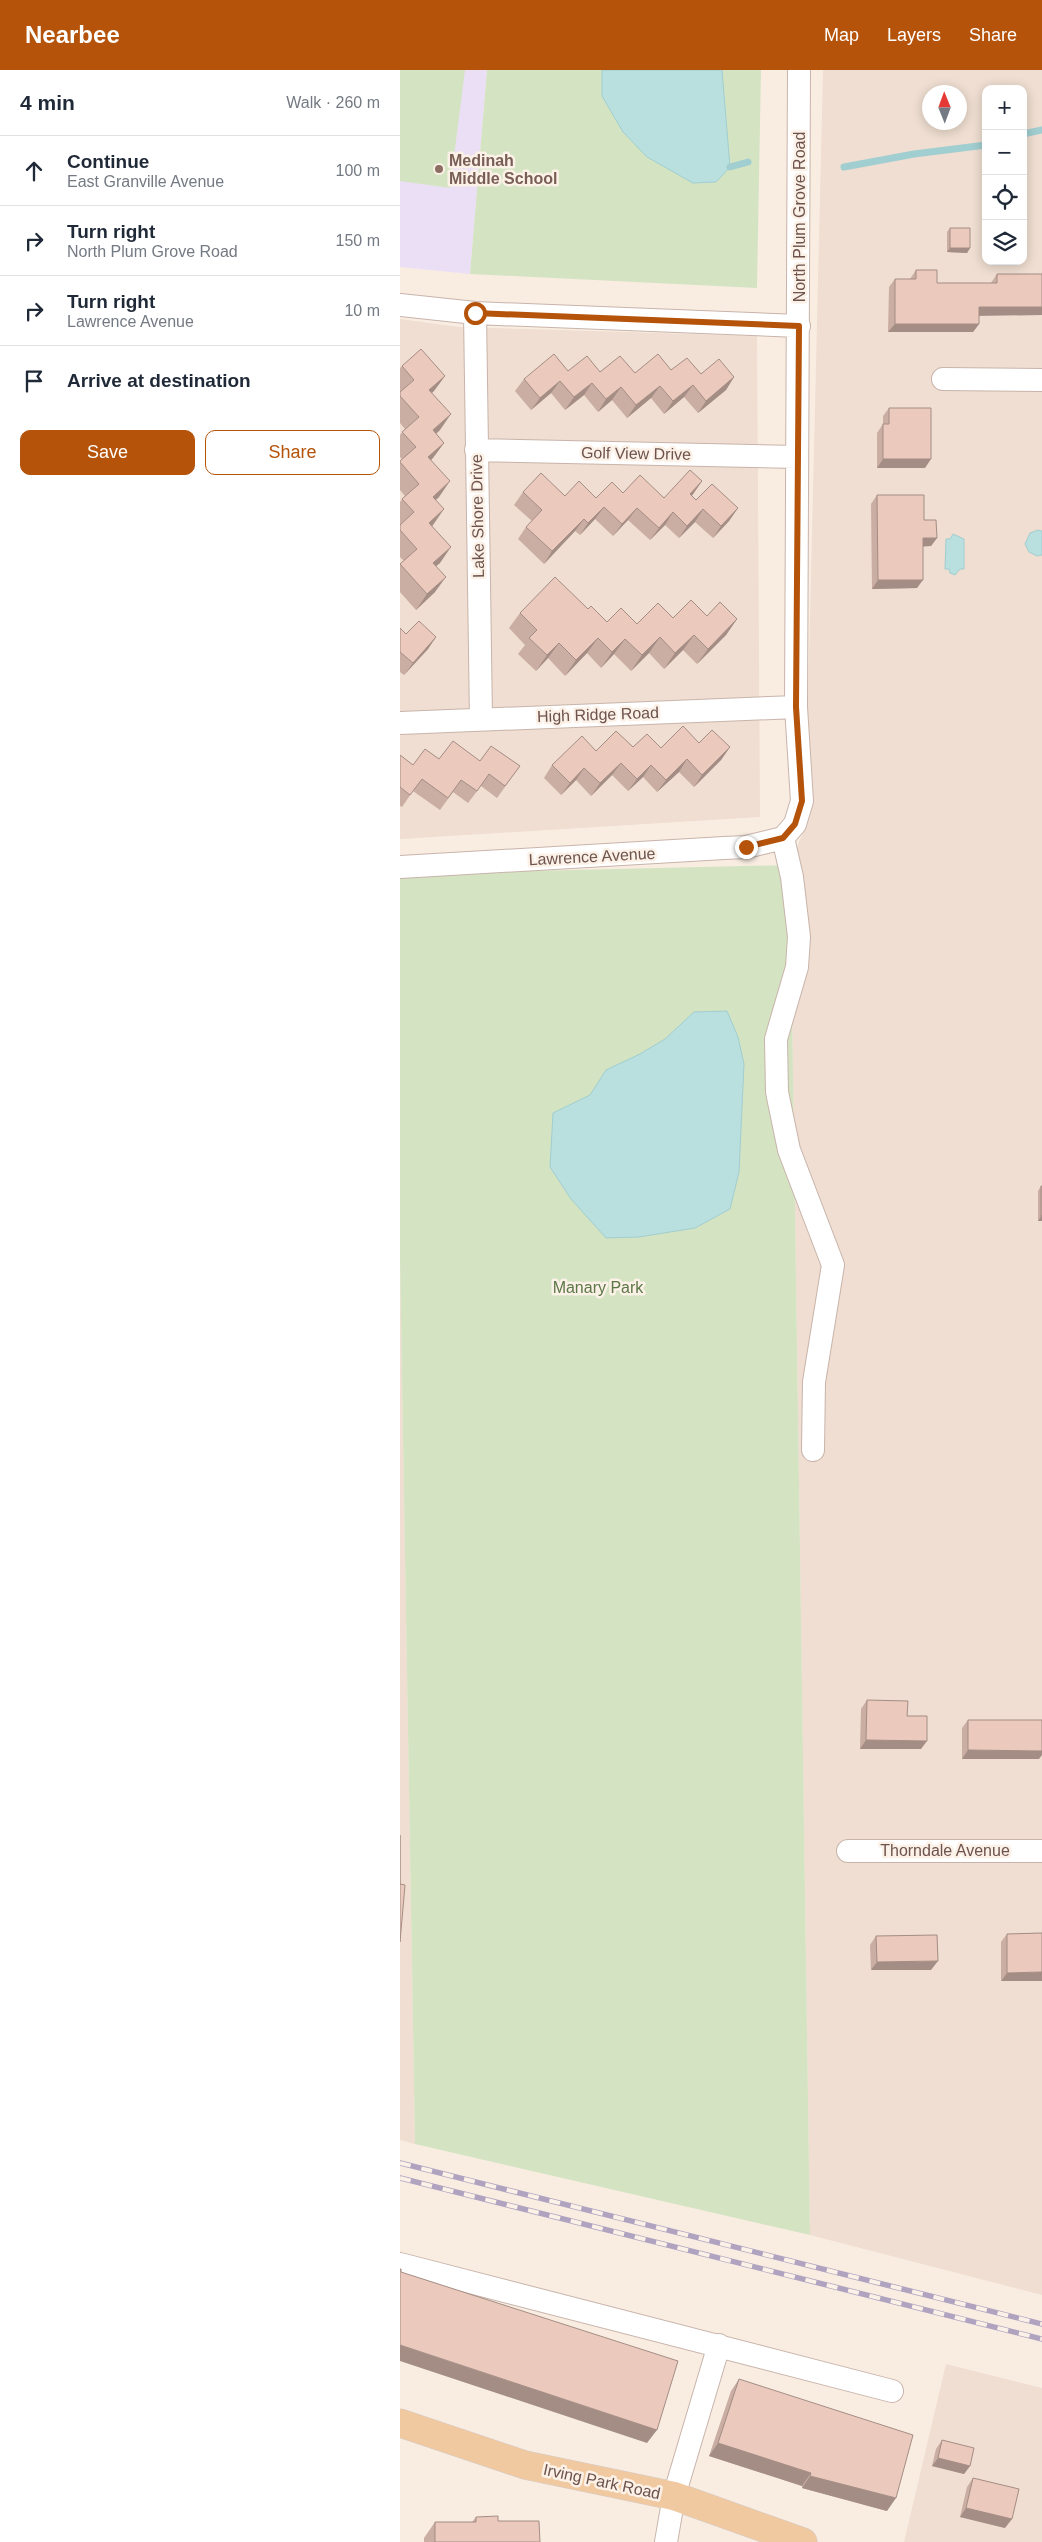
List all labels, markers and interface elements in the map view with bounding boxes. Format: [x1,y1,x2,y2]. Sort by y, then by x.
text: Nearbee [25,21,120,48]
text: Map [824,25,859,45]
text: Layers [887,25,941,45]
text: Share [969,25,1017,45]
north arrow [922,85,967,130]
map controls [982,85,1027,265]
button: + [982,85,1027,130]
text: 4 min [20,91,75,114]
text: Walk · 260 m [286,94,380,111]
button: − [982,130,1027,175]
street label: North Plum Grove Road [791,132,808,302]
text: Continue [67,151,149,172]
place label: Medinah Middle School [449,152,557,187]
icon: ahead [20,157,48,185]
text: 100 m [336,162,380,179]
marker: Medinah Middle School [433,163,445,175]
text: East Granville Avenue [67,173,224,190]
button: locate [982,175,1027,220]
button: layers [982,220,1027,265]
text: Turn right [67,221,155,242]
icon: right [20,227,48,255]
text: 150 m [336,232,380,249]
text: North Plum Grove Road [67,243,238,260]
text: Turn right [67,291,155,312]
icon: right [20,297,48,325]
text: 10 m [344,302,380,319]
route start [464,302,487,325]
text: Lawrence Avenue [67,313,194,330]
icon: arrive [20,367,48,395]
text: Arrive at destination [67,370,251,391]
button: Save [20,430,195,475]
button: Share [205,430,380,475]
street label: Golf View Drive [581,444,691,463]
street label: Lake Shore Drive [468,454,487,578]
street label: High Ridge Road [537,704,659,725]
route end [735,836,758,859]
street label: Lawrence Avenue [528,845,656,868]
park label: Manary Park [553,1279,644,1296]
street label: Thorndale Avenue [880,1842,1010,1859]
street label: Irving Park Road [542,2461,662,2502]

